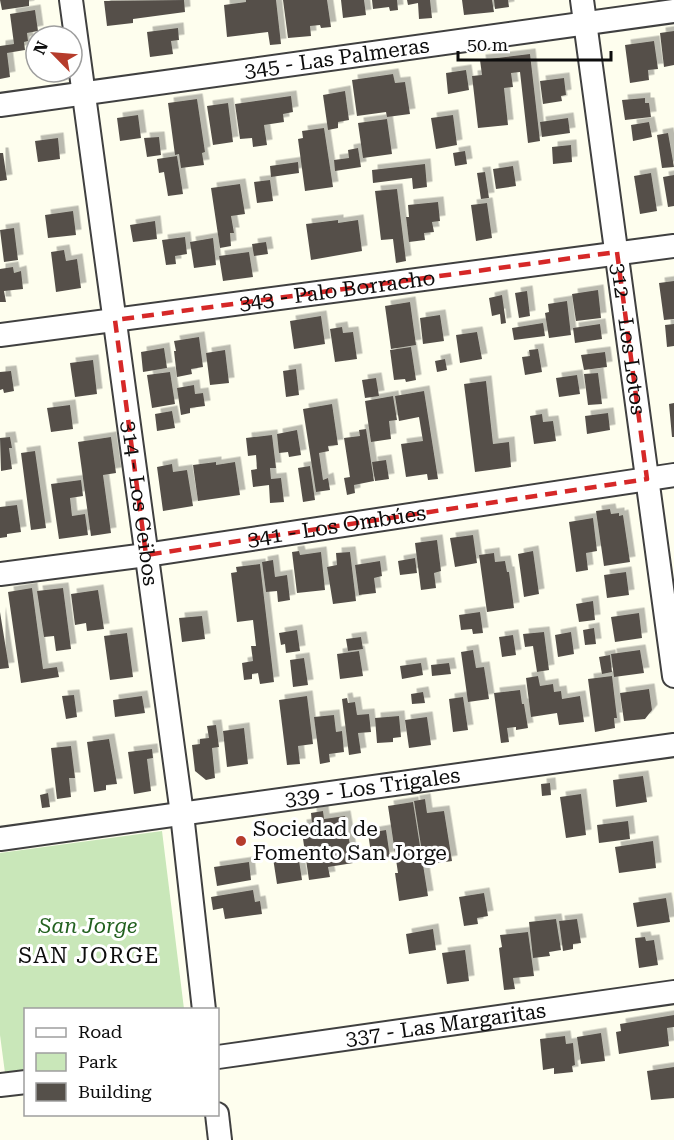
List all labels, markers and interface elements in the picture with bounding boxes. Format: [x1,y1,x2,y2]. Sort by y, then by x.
north arrow [24,24,84,84]
scale bar [458,24,611,62]
street label: 345 - Las Palmeras [243,33,431,83]
text: 50 m [467,34,508,55]
text: N [30,38,52,57]
street label: 312 - Los Lotos [606,261,650,416]
street label: 343 - Palo Borracho [237,266,437,315]
street label: 314 - Los Ceibos [117,419,163,587]
street label: 341 - Los Ombúes [246,501,428,551]
street label: 339 - Los Trigales [283,763,462,811]
place label: Sociedad de Fomento San Jorge [253,817,447,865]
marker: Sociedad de Fomento San Jorge [234,834,248,848]
park label: San Jorge [38,914,137,938]
district label: SAN JORGE [18,943,160,968]
street label: 337 - Las Margaritas [344,998,547,1051]
legend [24,1008,219,1116]
text: Road [78,1021,123,1042]
text: Park [78,1051,118,1072]
text: Building [78,1081,152,1102]

